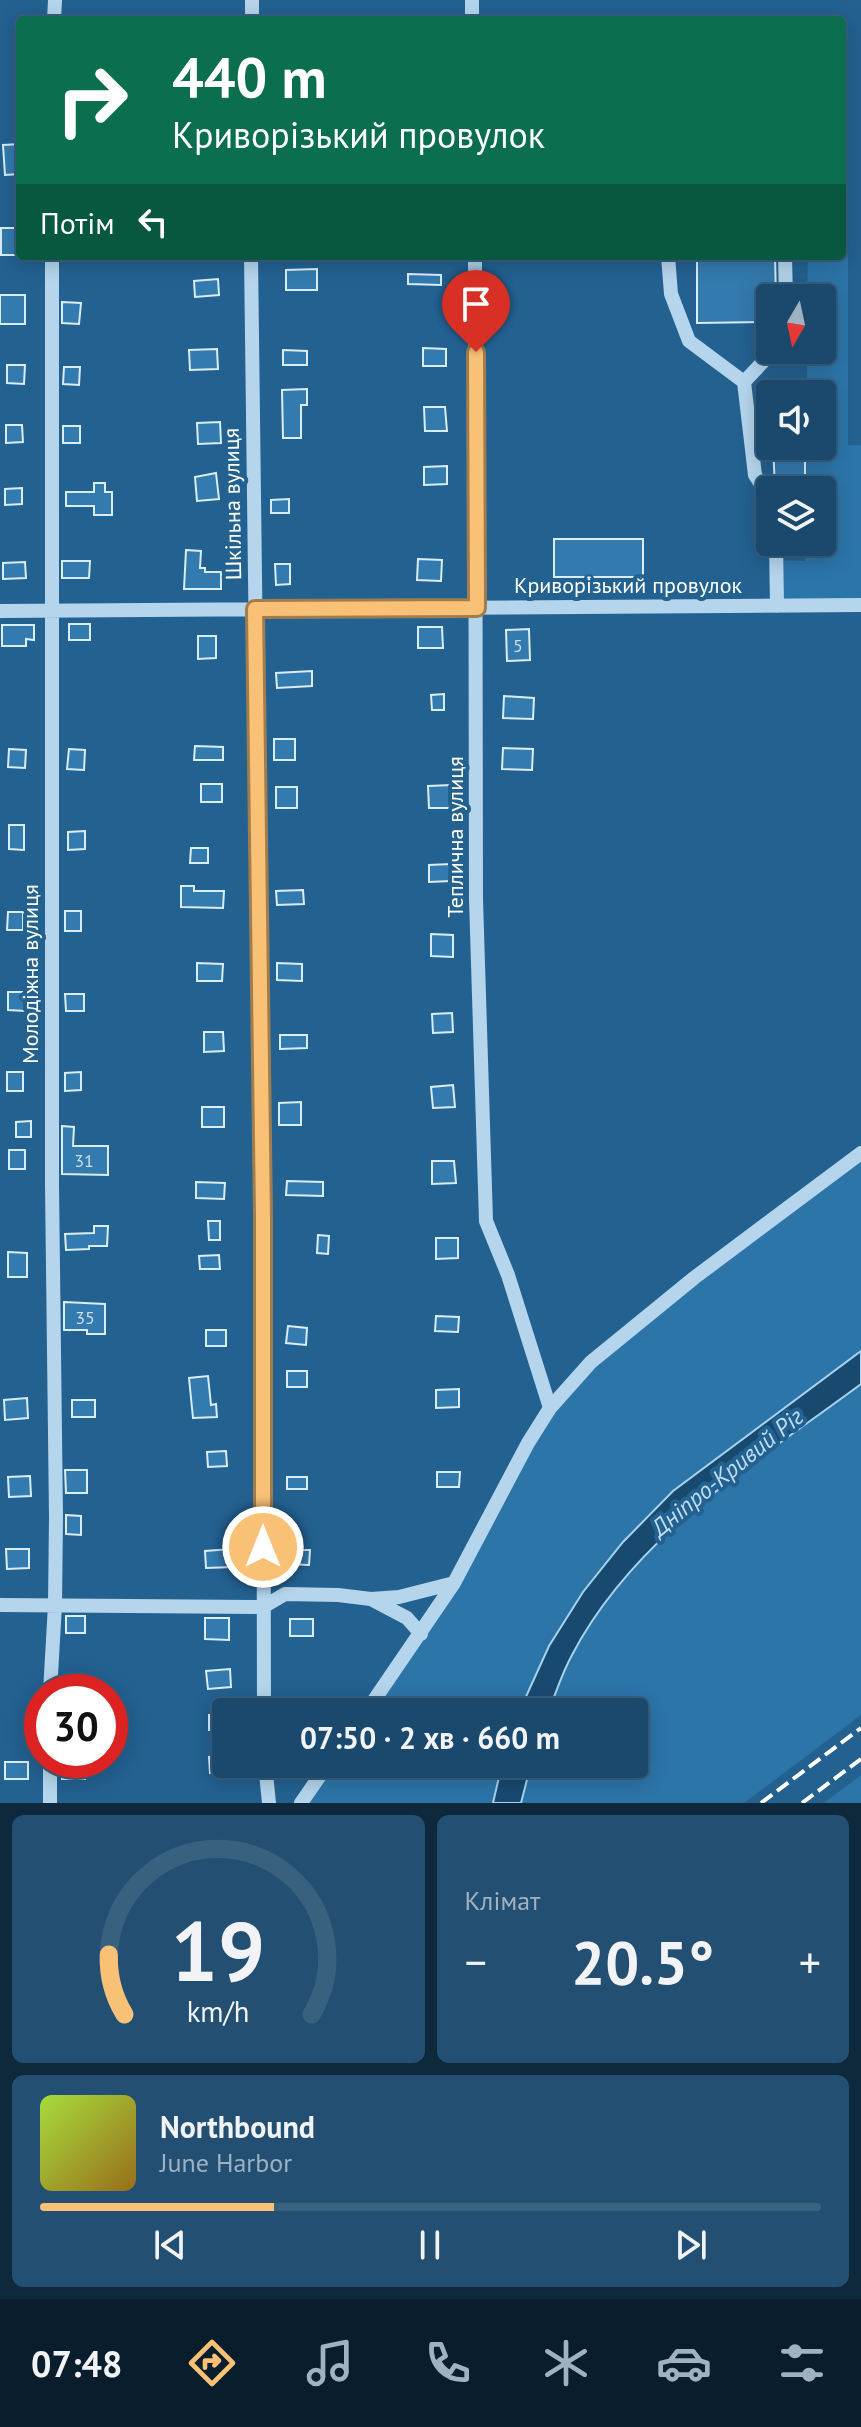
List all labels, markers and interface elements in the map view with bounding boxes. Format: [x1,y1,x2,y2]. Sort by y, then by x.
text: 440 m [172,41,327,113]
icon: right [40,48,144,152]
text: Криворізький провулок [172,111,545,158]
icon: left [131,200,175,244]
text: Потім [40,203,115,242]
pin [442,270,510,352]
icon: arrive [454,282,498,326]
north arrow [756,284,836,364]
map controls [756,284,836,556]
button: sound [756,380,836,460]
street label: Шкільна вулиця [217,428,247,580]
button: layers [756,476,836,556]
street label: Криворізький провулок [514,571,742,599]
house number: 5 [513,634,523,657]
street label: Теплична вулиця [441,756,469,918]
street label: Молодіжна вулиця [16,884,44,1064]
house number: 31 [74,1149,94,1172]
house number: 35 [75,1306,95,1329]
water label: Дніпро-Кривий Ріг [643,1401,810,1544]
position arrow [221,1505,305,1589]
speed limit sign: 30 [24,1674,128,1778]
text: 07:50 · 2 хв · 660 m [300,1718,560,1757]
text: Клімат [465,1884,540,1917]
text: 19 [171,1896,265,2004]
text: 20.5° [571,1923,714,2001]
text: − [465,1933,487,1990]
text: + [799,1933,821,1990]
text: km/h [187,1993,250,2030]
text: Northbound [160,2107,315,2146]
text: June Harbor [160,2146,292,2179]
icon: previous [148,2223,192,2267]
icon: pause [408,2223,452,2267]
icon: next [669,2223,713,2267]
icon: directions [184,2335,240,2391]
icon: music [302,2335,358,2391]
icon: phone [420,2335,476,2391]
icon: climate [538,2335,594,2391]
icon: car [656,2335,712,2391]
icon: filters [774,2335,830,2391]
text: 07:48 [31,2340,122,2387]

